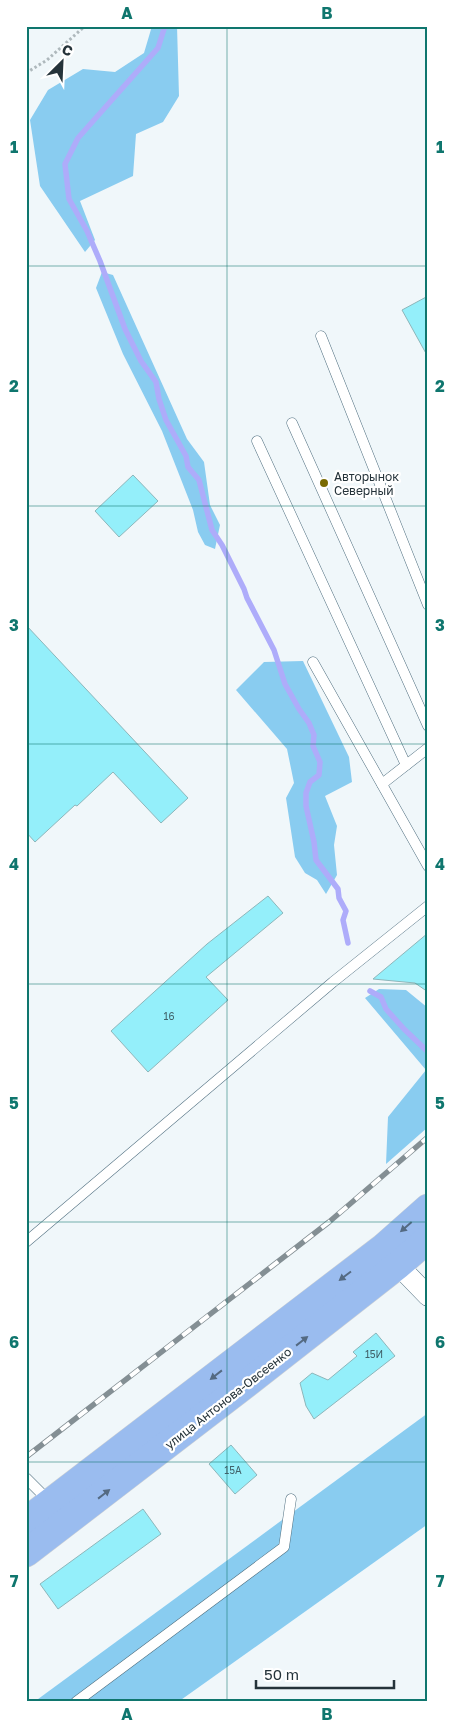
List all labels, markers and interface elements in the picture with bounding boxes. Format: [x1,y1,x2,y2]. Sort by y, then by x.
text: A [121,3,133,23]
text: B [321,3,333,23]
north arrow [38,38,88,88]
text: С [59,40,76,59]
text: 1 [10,137,18,157]
text: 1 [436,137,444,157]
text: 2 [9,376,19,396]
text: 2 [435,376,445,396]
place label: Авторынок Северный [334,469,399,498]
marker: Авторынок Северный [318,477,330,489]
text: 3 [9,615,19,635]
text: 3 [435,615,445,635]
text: 4 [9,854,19,874]
text: 4 [435,854,445,874]
house number: 16 [164,1010,174,1022]
text: 5 [9,1093,19,1113]
text: 5 [435,1093,445,1113]
one-way arrow [399,1222,412,1233]
one-way arrow [339,1271,352,1282]
text: 6 [9,1332,19,1352]
text: 6 [435,1332,445,1352]
one-way arrow [295,1335,308,1346]
street label: улица Антонова-Овсеенко [162,1344,294,1452]
house number: 15И [365,1348,383,1360]
one-way arrow [210,1370,223,1381]
house number: 15А [224,1464,242,1476]
one-way arrow [97,1488,110,1499]
text: 7 [10,1571,19,1591]
text: 7 [436,1571,445,1591]
scale bar [256,1658,394,1690]
text: 50 m [264,1665,299,1683]
text: A [121,1704,133,1724]
text: B [321,1704,333,1724]

